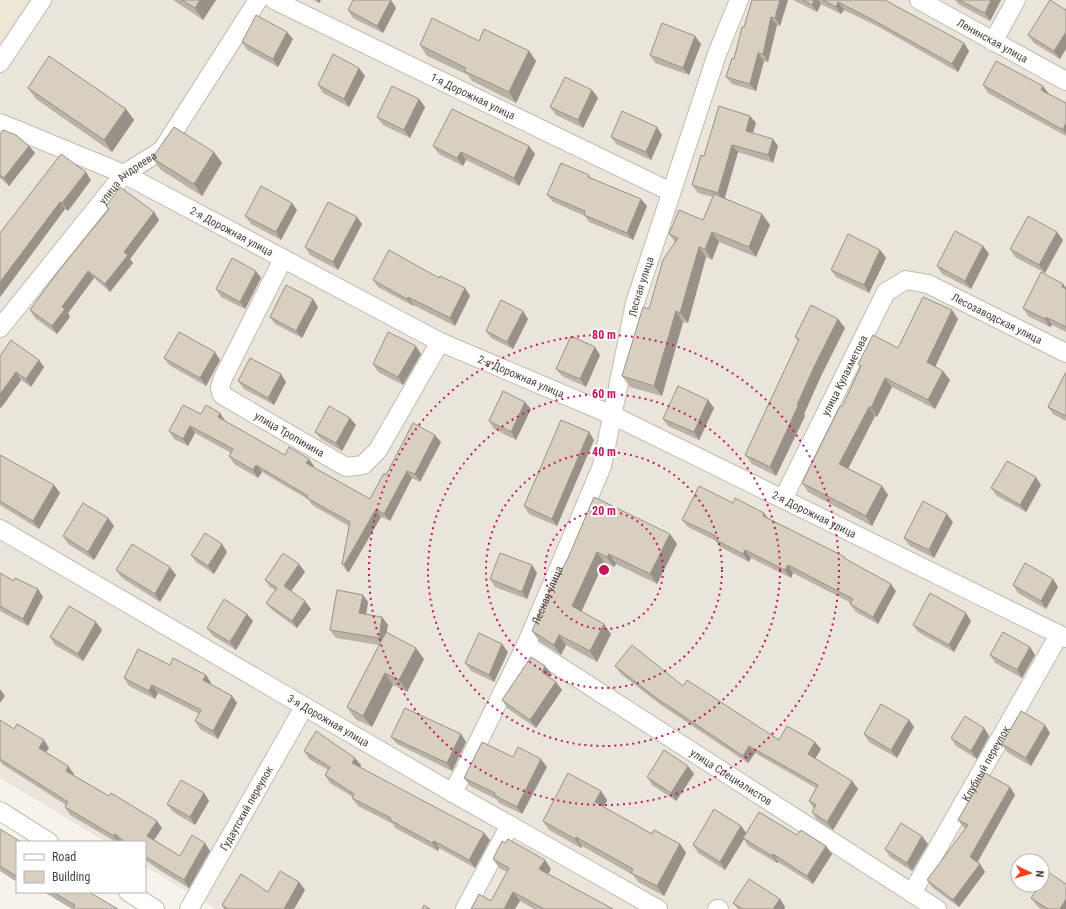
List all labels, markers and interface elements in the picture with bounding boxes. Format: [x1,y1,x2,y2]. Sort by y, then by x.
street label: Ленинская улица [955,16,1030,66]
street label: 1-я Дорожная улица [428,71,517,123]
street label: улица Андреева [96,149,159,207]
street label: 2-я Дорожная улица [188,204,275,259]
street label: Лесная улица [626,255,657,318]
street label: Лесозаводская улица [949,291,1044,347]
text: 80 m [592,328,616,342]
street label: улица Кулахметова [819,333,870,418]
street label: 2-я Дорожная улица [476,353,566,401]
text: 60 m [592,387,616,401]
street label: улица Тропинина [252,409,326,460]
text: 40 m [592,445,616,459]
street label: 2-я Дорожная улица [770,489,858,541]
text: 20 m [592,504,616,518]
centre of rings [597,563,611,577]
street label: Лесная улица [529,564,566,627]
street label: 3-я Дорожная улица [285,692,371,750]
street label: Клубный переулок [960,723,1013,804]
street label: улица Специалистов [688,746,774,808]
street label: Гудаутский переулок [218,763,276,853]
legend [16,841,146,893]
text: Road [52,850,76,864]
north arrow [1010,853,1050,893]
text: Building [52,870,90,884]
text: N [1033,870,1046,878]

